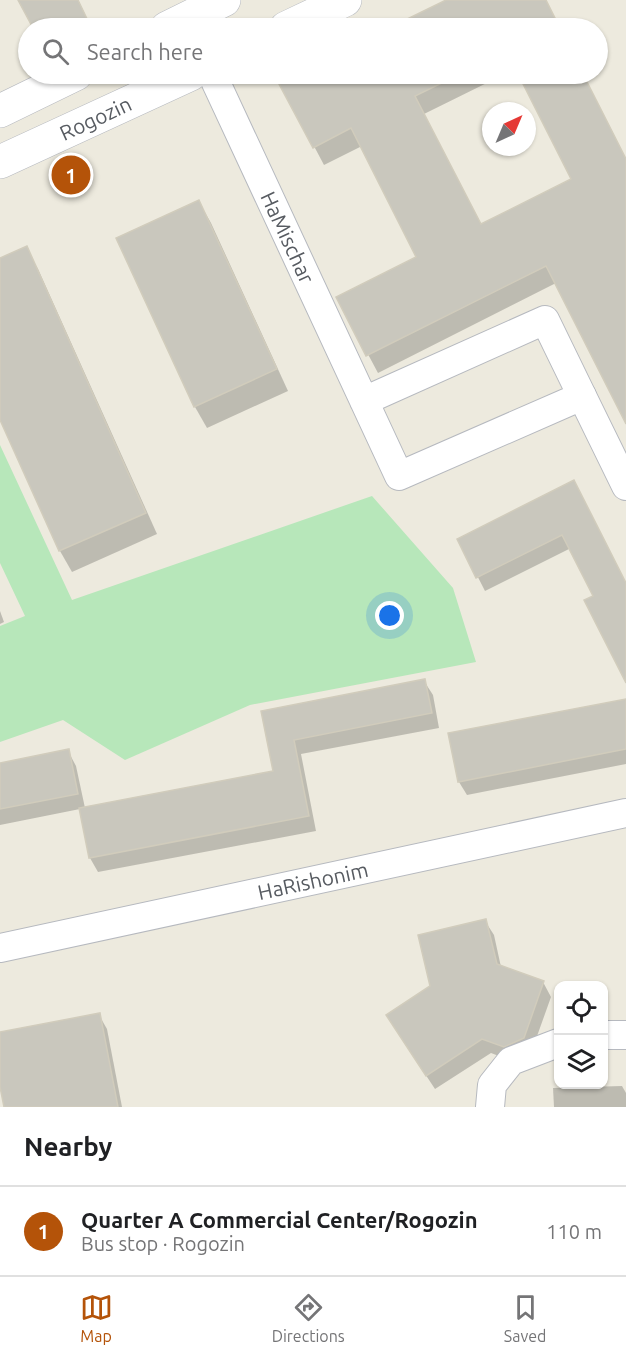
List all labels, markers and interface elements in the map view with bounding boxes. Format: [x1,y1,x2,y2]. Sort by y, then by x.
search box [18,18,608,84]
icon: search [39,35,72,68]
text: Search here [87,39,203,64]
street label: Rogozin [56,91,135,145]
north arrow [482,102,536,156]
pin: 1 [52,152,90,198]
street label: HaMischar [256,188,320,287]
your location [375,601,404,630]
street label: HaRishonim [255,857,370,904]
map controls [554,981,608,1089]
button: locate [554,981,608,1035]
button: layers [554,1035,608,1089]
text: Nearby [24,1132,112,1161]
text: Quarter A Commercial Center/Rogozin [81,1207,478,1232]
text: 1 [38,1220,49,1243]
text: 110 m [546,1220,602,1243]
text: Bus stop · Rogozin [81,1232,245,1255]
tab: Map [80,1291,113,1345]
tab: Directions [272,1291,345,1345]
tab: Saved [504,1291,546,1345]

